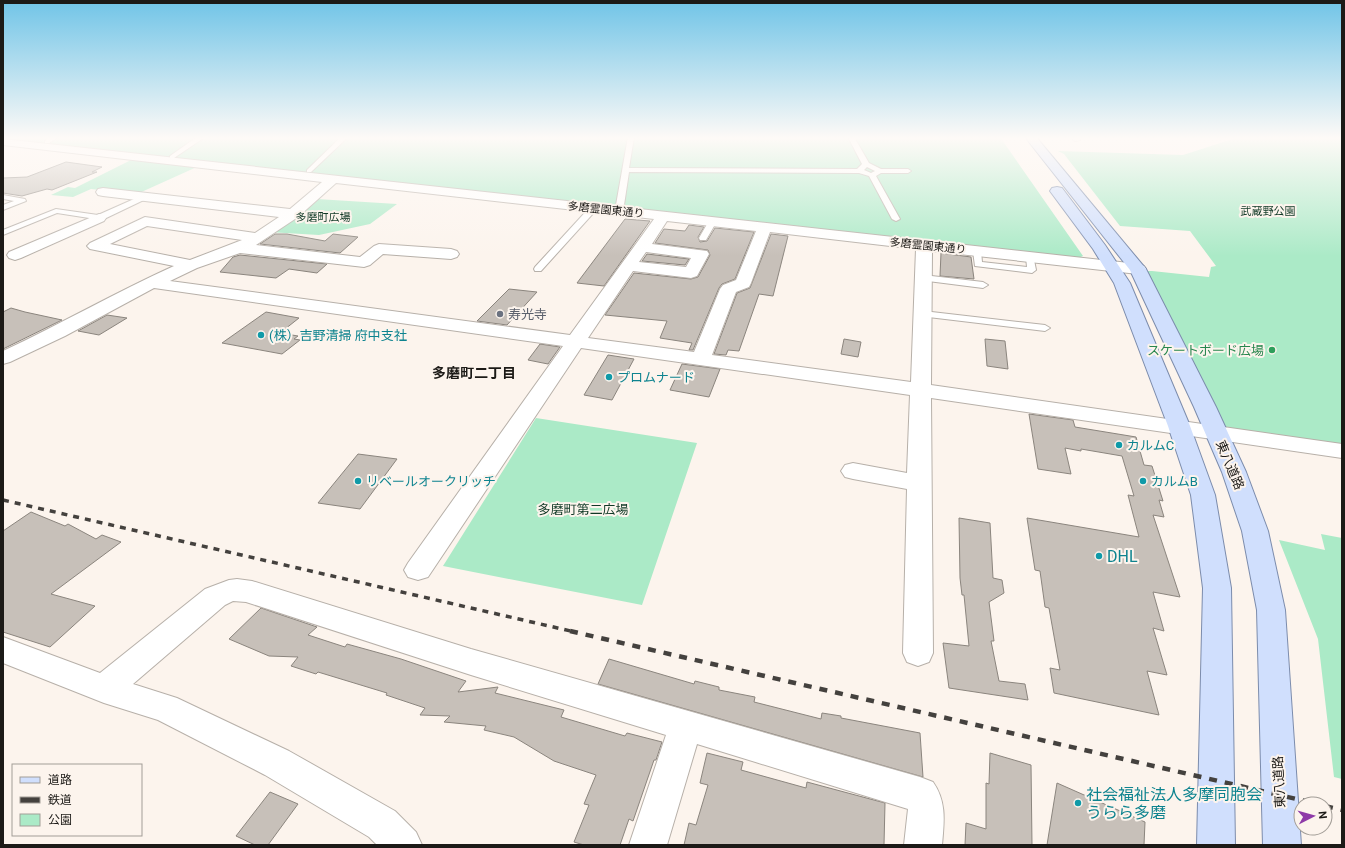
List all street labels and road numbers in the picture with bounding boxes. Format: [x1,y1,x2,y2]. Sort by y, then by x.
street label: 多磨霊園東通り [567,200,645,220]
street label: 多磨霊園東通り [889,236,967,256]
street label: 東八道路 [1213,438,1247,492]
street label: 東八道路 [1270,756,1288,808]

